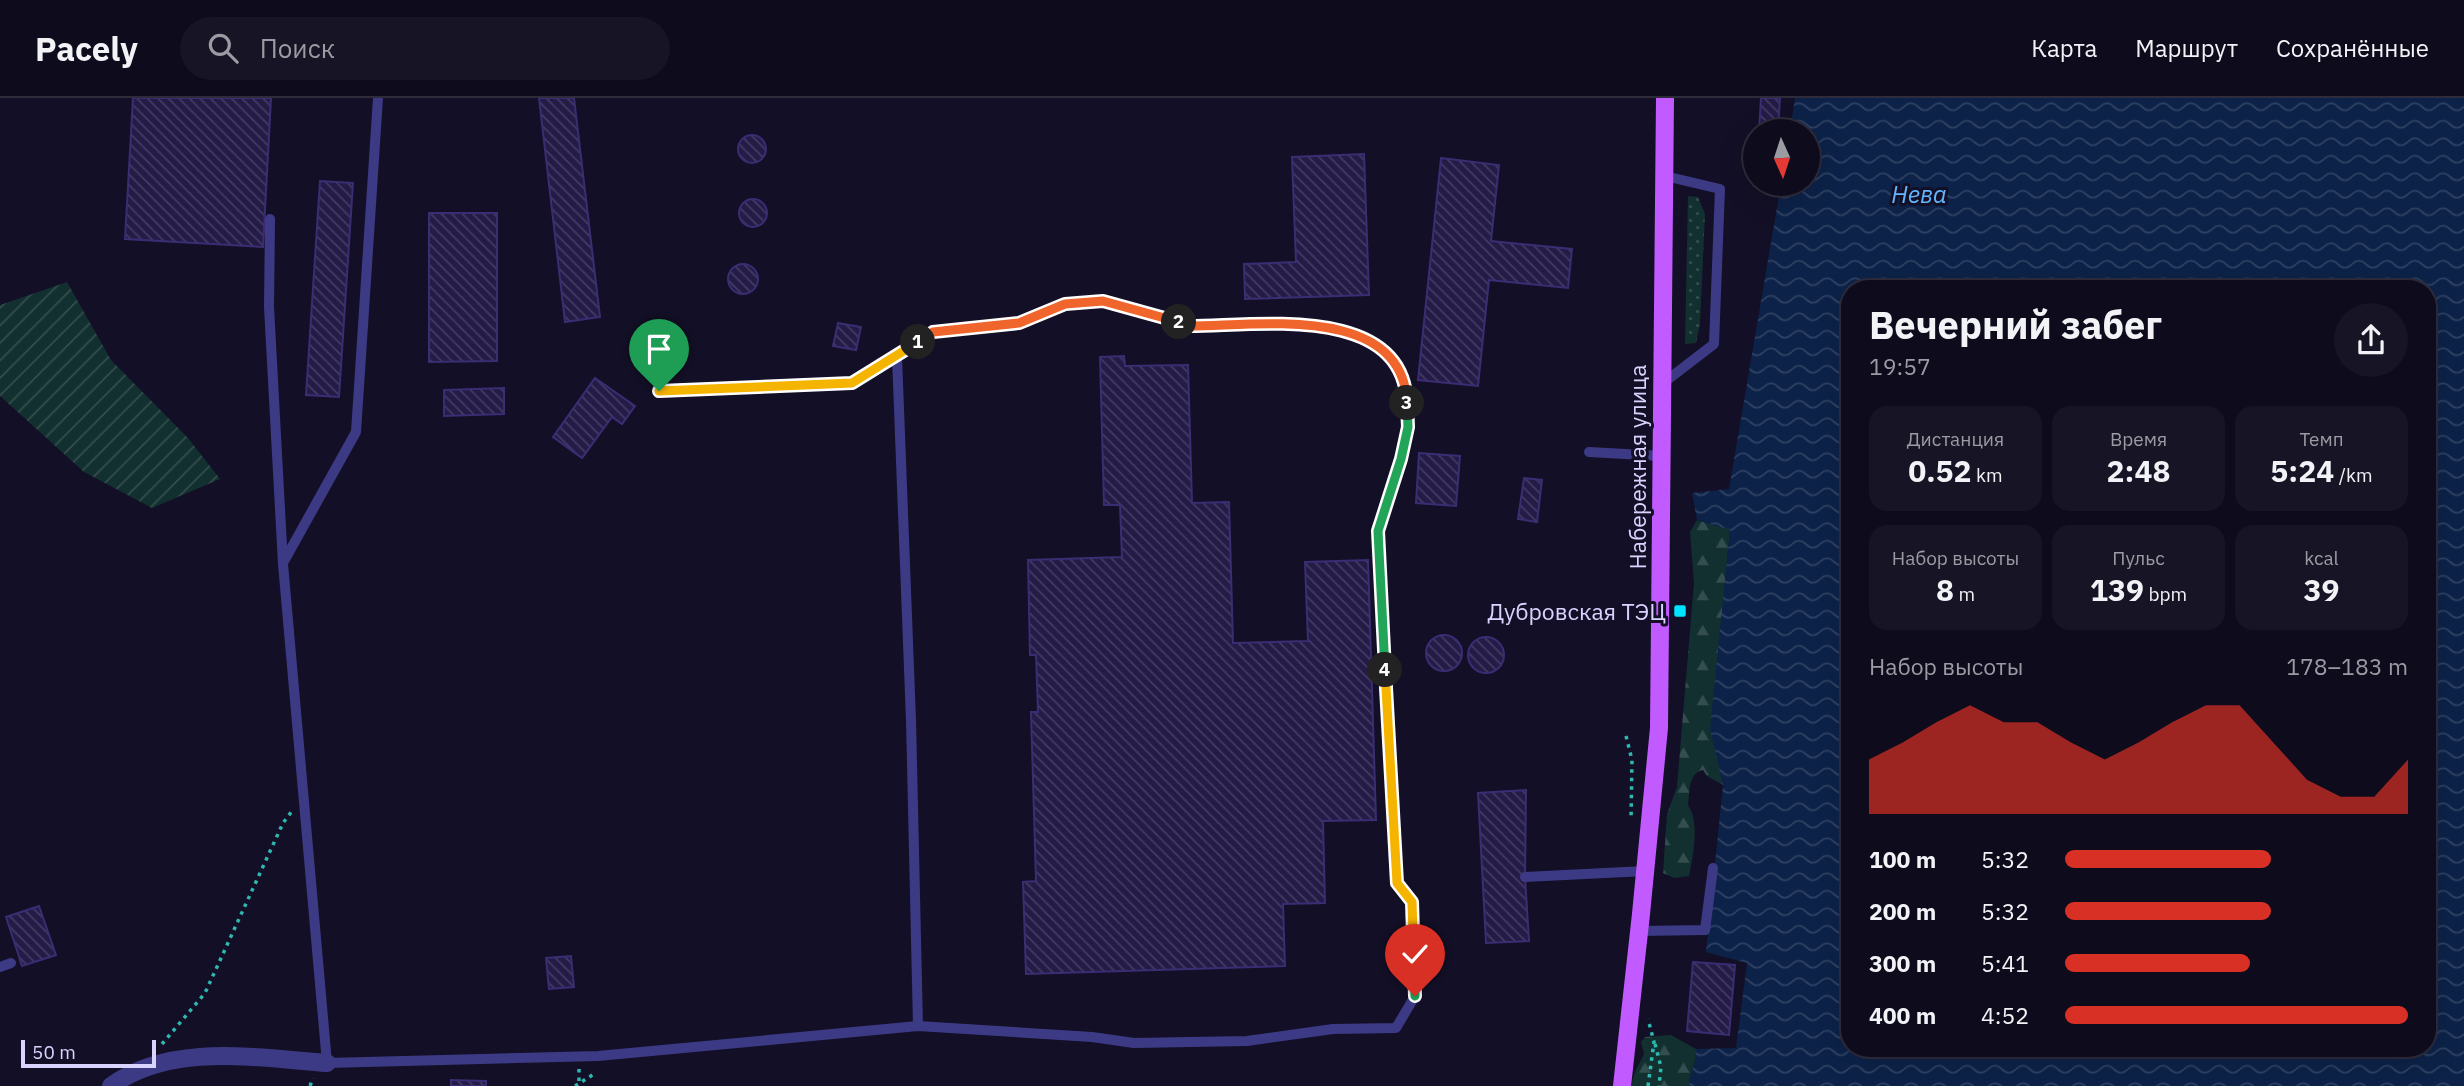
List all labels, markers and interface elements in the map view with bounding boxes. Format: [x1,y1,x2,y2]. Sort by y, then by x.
search box [180,17,670,80]
text: Pacely [35,27,138,70]
icon: search [204,29,242,67]
text: Поиск [260,31,335,65]
text: Карта [2031,32,2097,64]
text: Маршрут [2135,32,2238,64]
text: Сохранённые [2276,32,2429,64]
north arrow [1743,119,1820,196]
map controls [1743,119,1820,196]
water label: Нева [1891,178,1947,210]
text: Вечерний забег [1869,300,2162,349]
button: share [2334,303,2408,377]
pin: 2 [1162,304,1196,340]
text: 2 [1173,309,1184,333]
pin [629,319,689,391]
pin: 1 [900,324,936,360]
text: 1 [912,329,923,353]
icon: arrive [640,330,678,368]
text: 19:57 [1869,351,1931,381]
street label: Набережная улица [1622,365,1652,569]
pin: 3 [1390,386,1424,420]
text: 3 [1401,390,1412,414]
text: Дистанция [1907,427,2004,451]
text: Время [2110,427,2167,451]
text: Темп [2299,427,2344,451]
text: 0.52 [1908,451,1972,490]
text: 2:48 [2107,451,2170,490]
text: 5:24 [2270,451,2334,490]
text: km [1972,463,2003,487]
text: /km [2334,463,2373,487]
text: Набор высоты [1892,546,2019,570]
text: Пульс [2112,546,2165,570]
text: kcal [2304,546,2339,570]
text: 8 [1936,570,1954,609]
text: 139 [2090,570,2144,609]
text: 39 [2304,570,2340,609]
text: m [1954,582,1975,606]
text: bpm [2144,582,2187,606]
place label: Дубровская ТЭЦ [1487,596,1666,626]
marker: Дубровская ТЭЦ [1672,603,1688,619]
text: Набор высоты [1869,651,2023,681]
text: 178–183 m [2286,651,2408,681]
pin: 4 [1368,652,1402,688]
text: 4 [1379,657,1390,681]
text: 100 m [1869,844,1936,874]
text: 5:32 [1981,844,2029,874]
text: 200 m [1869,896,1936,926]
text: 5:32 [1981,896,2029,926]
pin [1385,924,1445,996]
icon: check [1396,935,1434,973]
text: 300 m [1869,948,1936,978]
text: 5:41 [1981,948,2029,978]
text: 400 m [1869,1000,1936,1030]
text: 4:52 [1981,1000,2029,1030]
scale bar [21,1037,156,1069]
text: 50 m [32,1040,76,1064]

